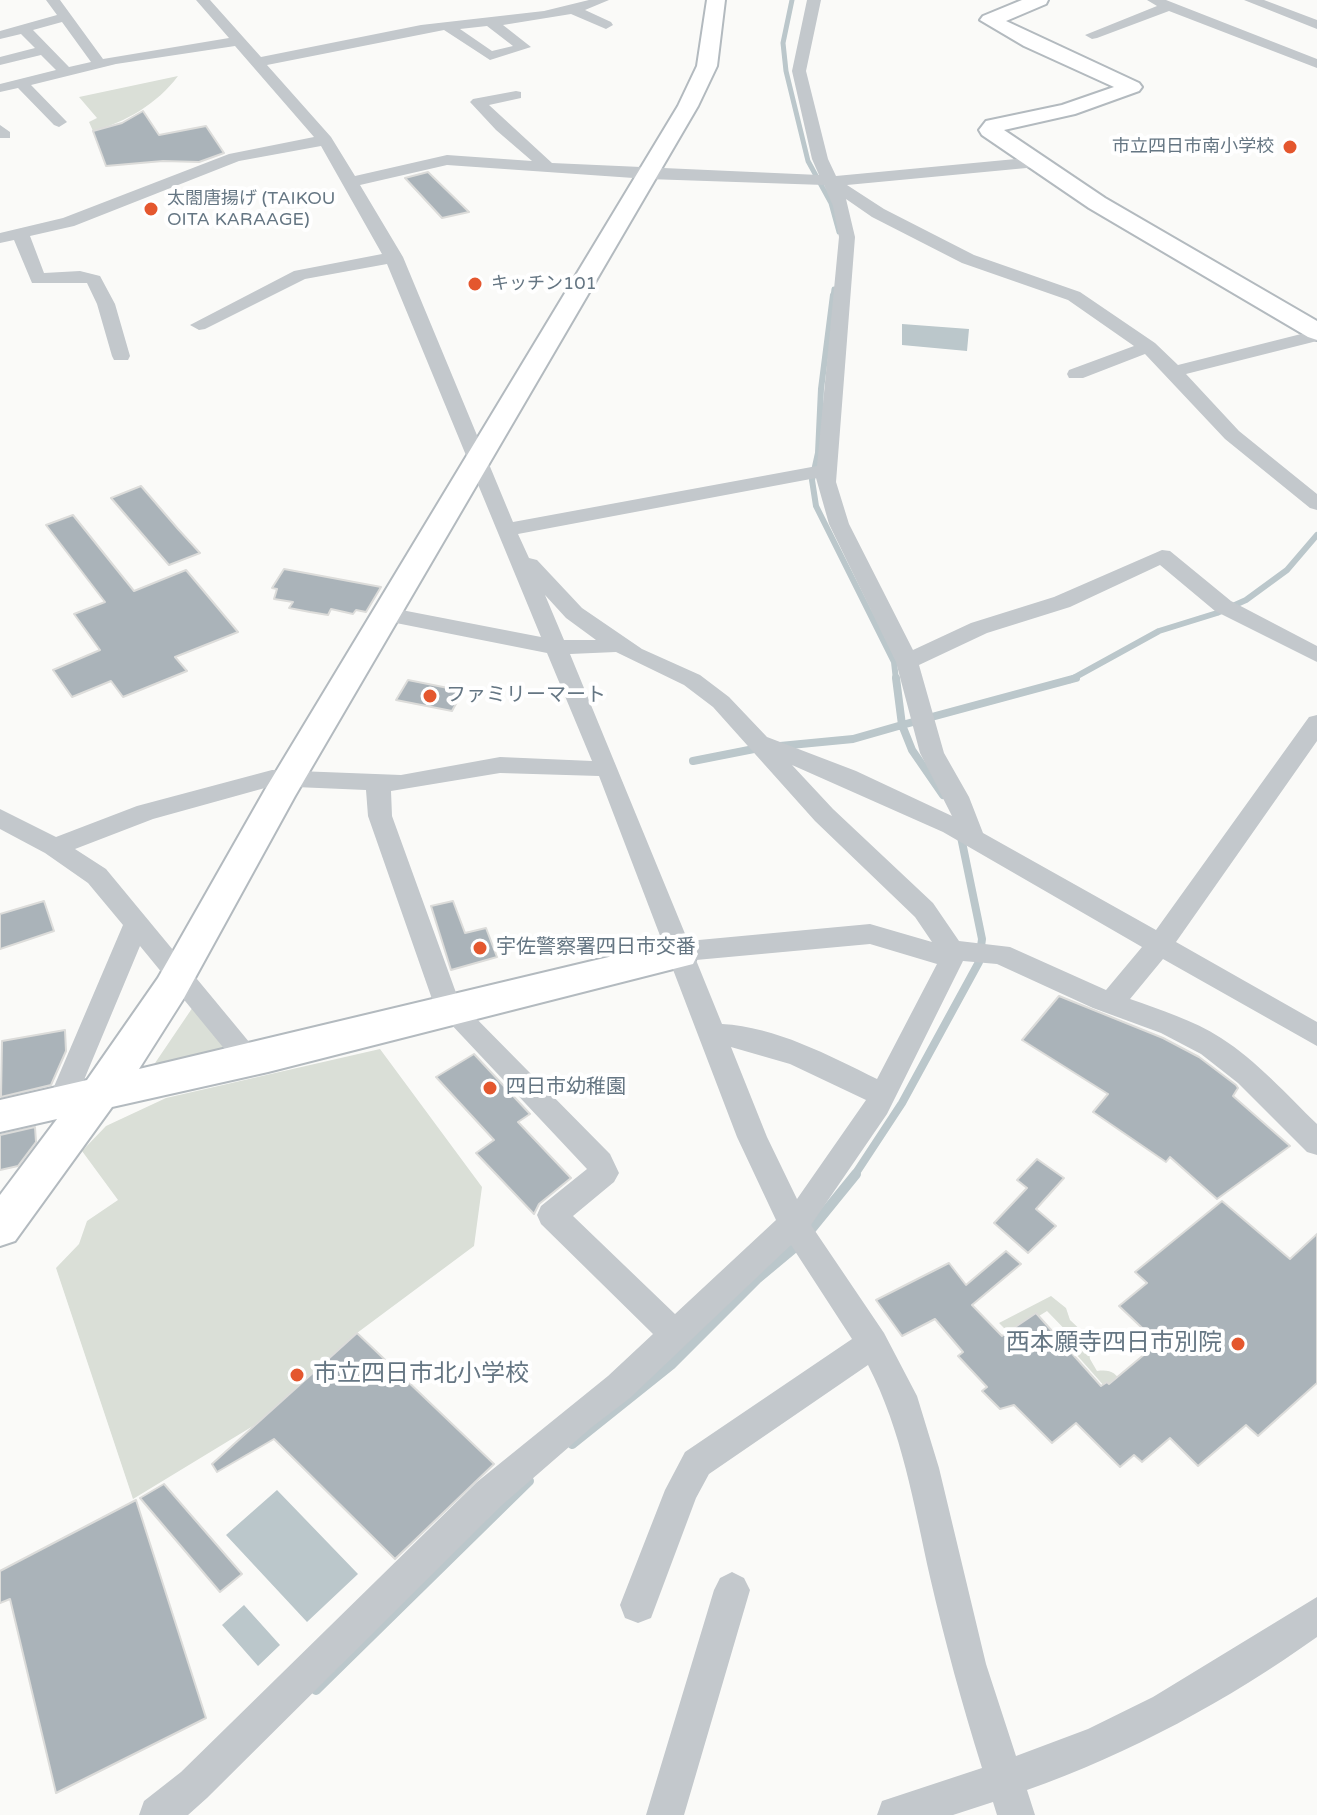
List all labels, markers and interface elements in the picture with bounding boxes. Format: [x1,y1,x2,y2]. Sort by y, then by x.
place label: 市立四日市南小学校 [1112,136,1274,158]
marker: 市立四日市南小学校 [1281,138,1299,156]
place label: 太閤唐揚げ (TAIKOU OITA KARAAGE) [167,188,335,230]
marker: 太閤唐揚げ (TAIKOU OITA KARAAGE) [142,200,160,218]
place label: キッチン101 [491,273,597,295]
marker: キッチン101 [466,275,484,293]
place label: ファミリーマート [446,684,606,708]
marker: ファミリーマート [421,687,439,705]
place label: 宇佐警察署四日市交番 [496,936,696,960]
marker: 宇佐警察署四日市交番 [471,939,489,957]
place label: 四日市幼稚園 [506,1076,626,1100]
marker: 四日市幼稚園 [481,1079,499,1097]
place label: 西本願寺四日市別院 [1006,1330,1222,1358]
marker: 西本願寺四日市別院 [1229,1335,1247,1353]
place label: 市立四日市北小学校 [313,1361,529,1389]
marker: 市立四日市北小学校 [288,1366,306,1384]

